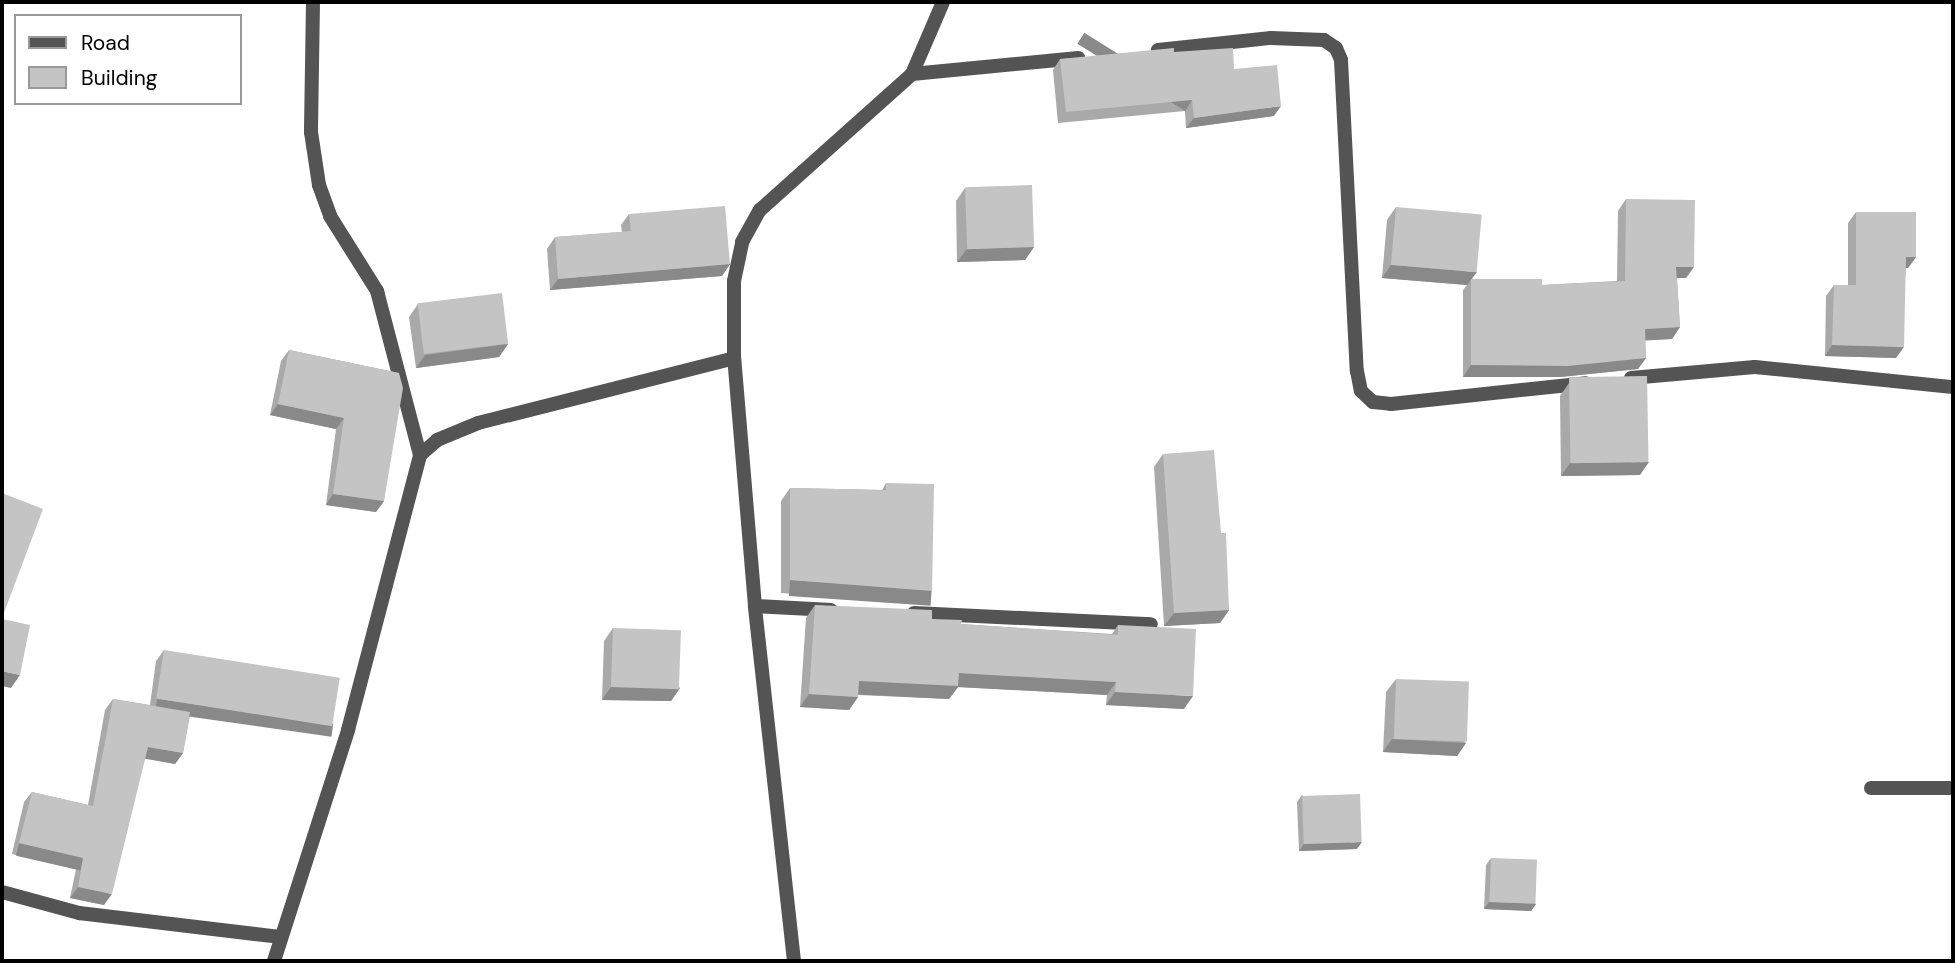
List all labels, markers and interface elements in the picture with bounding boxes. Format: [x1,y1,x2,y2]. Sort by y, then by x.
legend [14,14,242,105]
text: Road [81,29,130,57]
text: Building [81,64,157,92]

